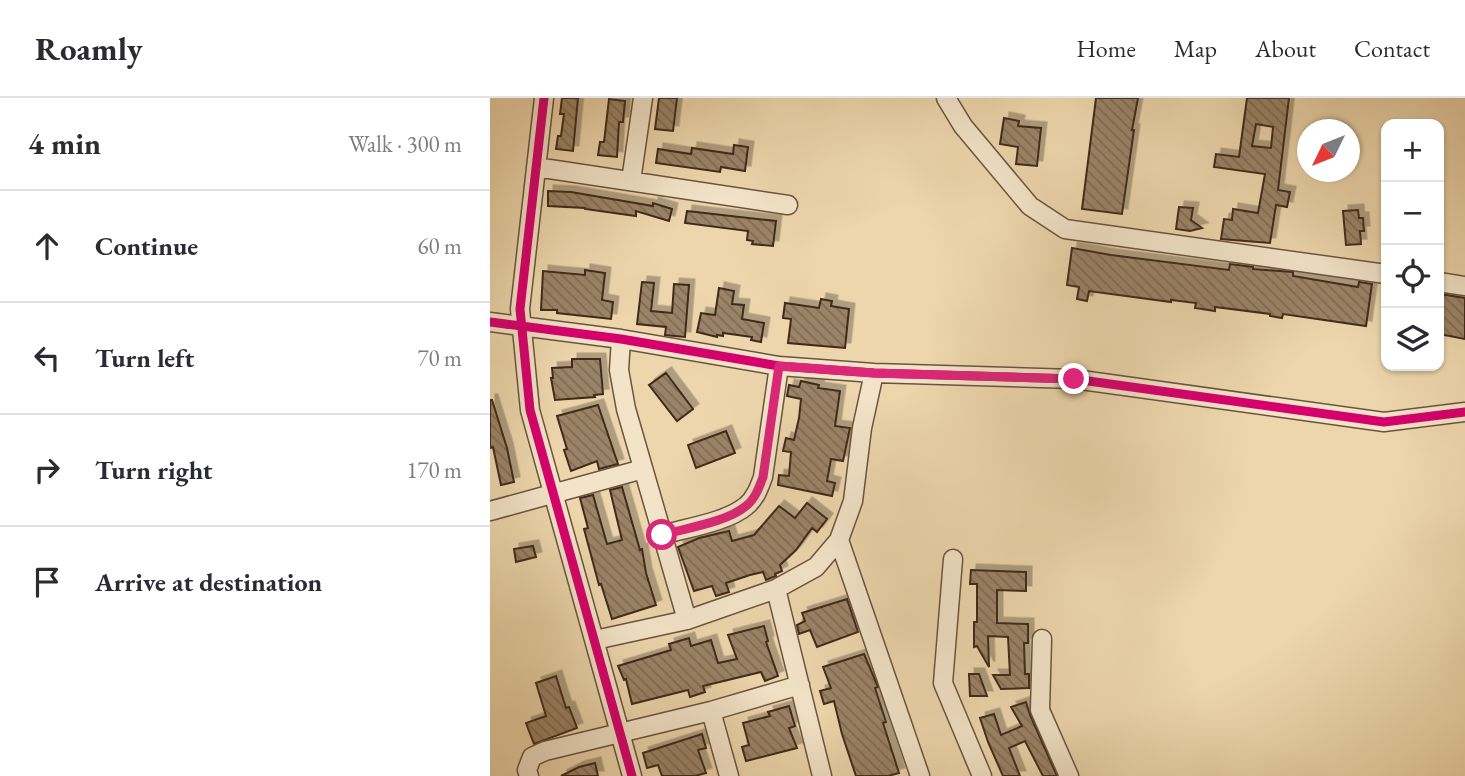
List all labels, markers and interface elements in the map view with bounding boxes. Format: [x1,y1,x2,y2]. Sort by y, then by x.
text: Roamly [35,27,143,70]
text: Home [1076,33,1136,64]
text: Map [1174,33,1217,64]
text: About [1255,33,1316,64]
text: Contact [1354,33,1430,64]
north arrow [1297,119,1360,182]
map controls [1381,119,1444,371]
button: + [1381,119,1444,182]
text: 4 min [28,124,101,163]
text: Walk · 300 m [348,129,462,159]
button: − [1381,182,1444,245]
icon: ahead [28,227,66,265]
text: Continue [95,229,198,263]
text: 60 m [417,231,462,261]
button: locate [1381,245,1444,308]
button: layers [1381,308,1444,371]
icon: left [28,339,66,377]
text: Turn left [95,341,194,375]
text: 70 m [417,343,462,373]
route end [1058,363,1089,394]
icon: right [28,451,66,489]
text: Turn right [95,453,213,487]
text: 170 m [406,455,462,485]
route start [646,519,677,550]
icon: arrive [28,563,66,601]
text: Arrive at destination [95,565,322,599]

